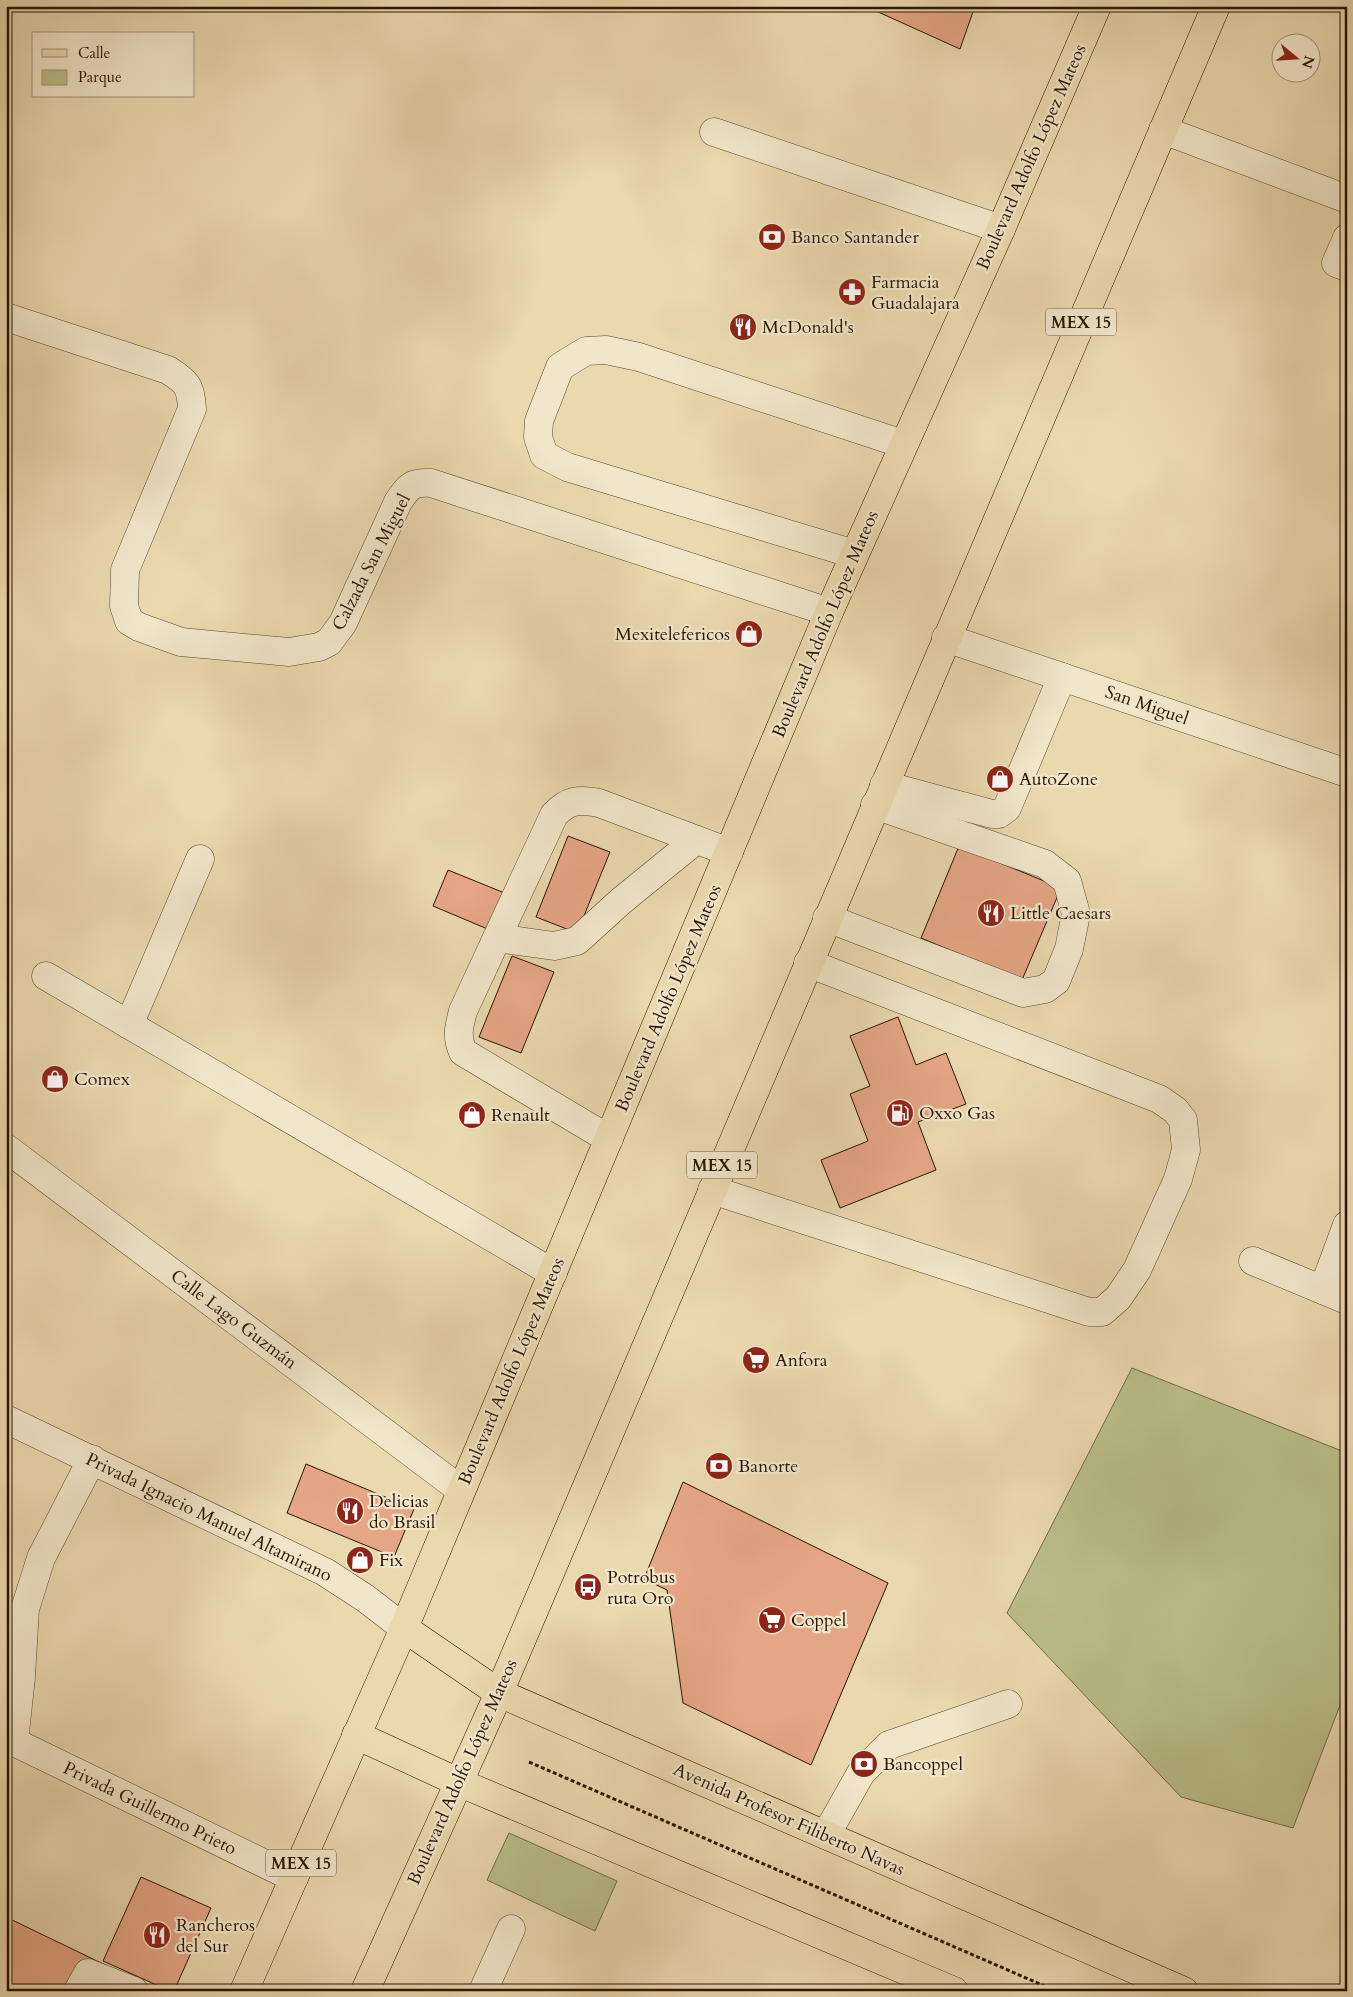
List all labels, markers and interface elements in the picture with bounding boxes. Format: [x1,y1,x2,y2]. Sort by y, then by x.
legend [32,32,195,98]
north arrow [1270,32,1320,82]
street label: Boulevard Adolfo López Mateos [970,40,1093,274]
text: Calle [78,43,111,63]
text: N [1297,53,1319,71]
text: Parque [78,67,122,87]
bank icon: Banco Santander [757,222,787,252]
place label: Banco Santander [791,225,919,250]
place label: Farmacia Guadalajara [871,270,960,316]
pharmacy icon: Farmacia Guadalajara [837,277,867,307]
road number: MEX 15 [1046,308,1116,336]
restaurant icon: McDonald's [728,312,758,342]
place label: McDonald's [762,315,854,340]
street label: Calzada San Miguel [326,489,417,635]
street label: Boulevard Adolfo López Mateos [766,507,885,742]
shop icon: Mexitelefericos [734,619,764,649]
place label: Mexitelefericos [615,622,730,647]
street label: San Miguel [1102,680,1192,732]
shop icon: AutoZone [985,764,1015,794]
place label: AutoZone [1019,767,1098,792]
street label: Boulevard Adolfo López Mateos [609,881,728,1116]
restaurant icon: Little Caesars [976,898,1006,928]
place label: Little Caesars [1010,901,1111,926]
shop icon: Comex [40,1064,70,1094]
place label: Comex [74,1067,130,1092]
fuel station icon: Oxxo Gas [885,1098,915,1128]
shop icon: Renault [457,1100,487,1130]
place label: Oxxo Gas [919,1101,995,1126]
place label: Renault [491,1103,550,1128]
road number: MEX 15 [687,1152,757,1178]
street label: Boulevard Adolfo López Mateos [452,1254,571,1489]
street label: Calle Lago Guzmán [165,1264,303,1376]
supermarket icon: Anfora [741,1345,771,1375]
place label: Anfora [775,1348,828,1373]
street label: Privada Ignacio Manuel Altamirano [81,1447,336,1588]
bank icon: Banorte [704,1451,734,1481]
place label: Banorte [738,1454,798,1479]
place label: Delicias do Brasil [369,1489,436,1535]
restaurant icon: Delicias do Brasil [335,1496,365,1526]
shop icon: Fix [345,1545,375,1575]
place label: Fix [379,1548,403,1573]
place label: Potrobus ruta Oro [607,1565,675,1611]
bus stop icon: Potrobus ruta Oro [573,1572,603,1602]
supermarket icon: Coppel [757,1605,787,1635]
place label: Coppel [791,1608,847,1633]
street label: Boulevard Adolfo López Mateos [401,1655,524,1889]
bank icon: Bancoppel [849,1749,879,1779]
place label: Bancoppel [883,1752,964,1777]
street label: Privada Guillermo Prieto [59,1756,241,1861]
street label: Avenida Profesor Filiberto Navas [669,1757,909,1882]
road number: MEX 15 [266,1850,336,1876]
place label: Rancheros del Sur [176,1913,255,1959]
restaurant icon: Rancheros del Sur [142,1920,172,1950]

